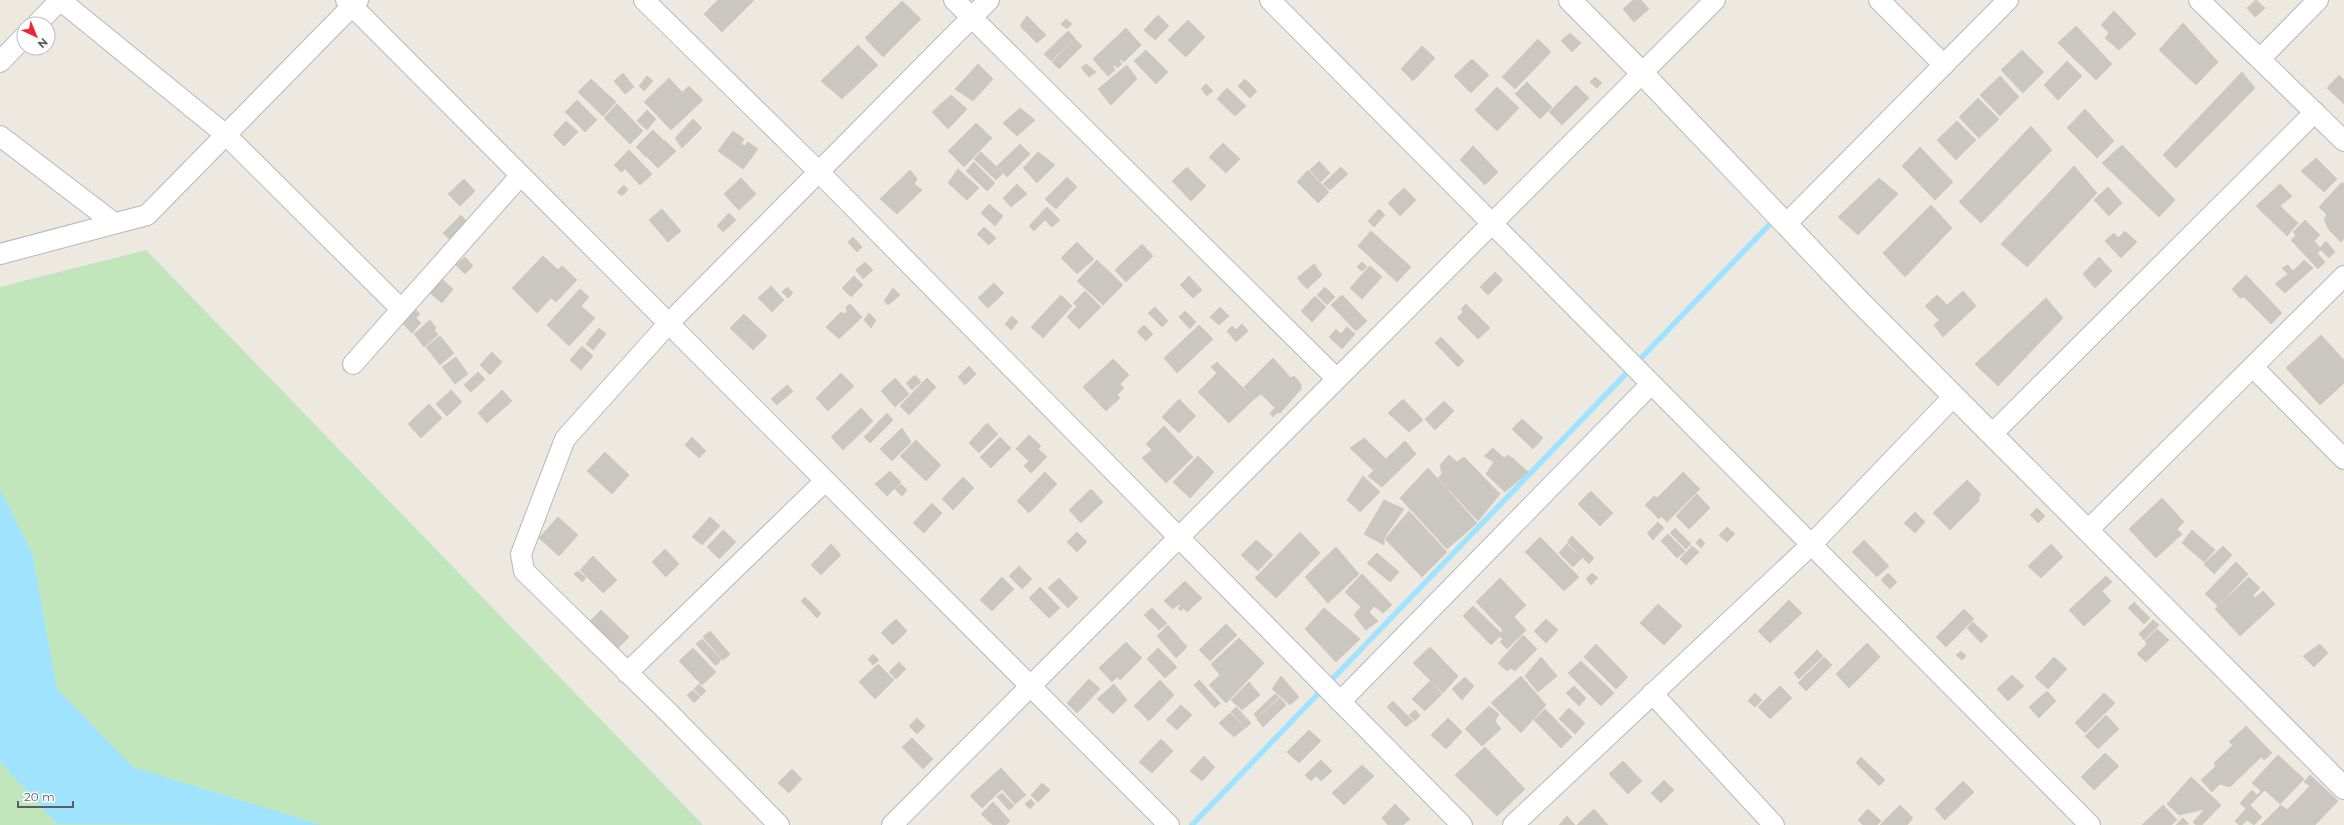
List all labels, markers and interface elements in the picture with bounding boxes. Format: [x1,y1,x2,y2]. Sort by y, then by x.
north arrow [16,16,56,56]
text: N [35,35,51,51]
scale bar [18,783,73,809]
text: 20 m [24,789,55,804]

